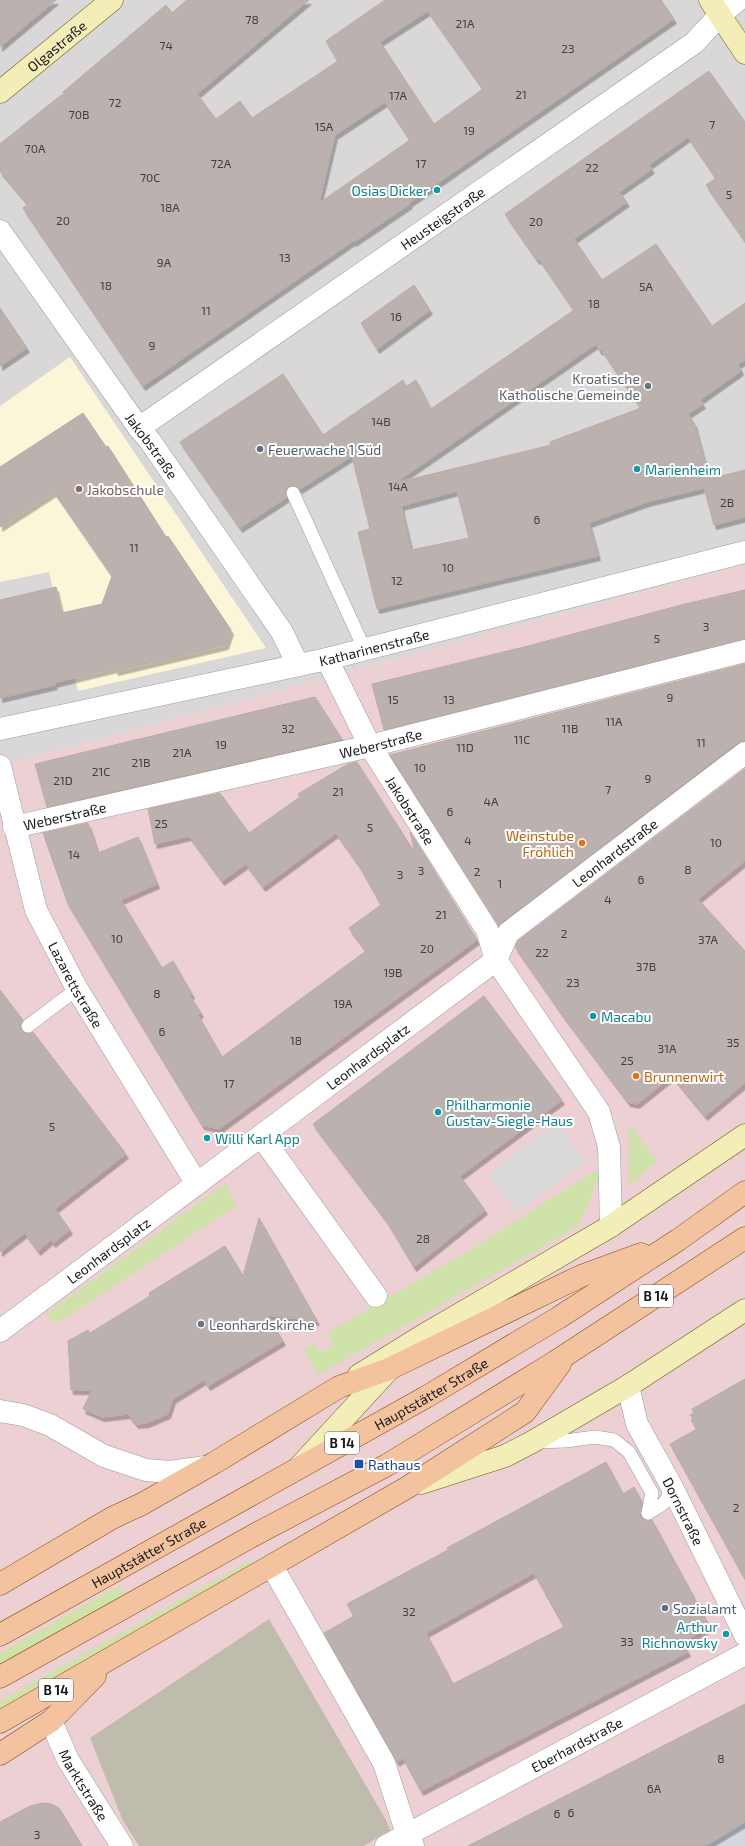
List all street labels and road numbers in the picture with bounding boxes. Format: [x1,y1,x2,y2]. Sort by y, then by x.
street label: Olgastraße [23,16,90,75]
street label: Heusteigstraße [397,182,488,253]
street label: Jakobstraße [122,409,182,482]
street label: Katharinenstraße [318,625,431,669]
street label: Weberstraße [338,725,424,761]
street label: Jakobstraße [383,773,439,848]
street label: Weberstraße [22,798,108,833]
street label: Leonhardstraße [568,814,660,890]
street label: Lazarettstraße [45,938,107,1031]
street label: Leonhardsplatz [323,1019,413,1093]
street label: Leonhardsplatz [63,1213,153,1287]
road number: B 14 [639,1285,673,1307]
street label: Hauptstätter Straße [371,1354,491,1433]
road number: B 14 [325,1432,359,1454]
street label: Dornstraße [660,1474,708,1548]
street label: Hauptstätter Straße [88,1513,209,1591]
road number: B 14 [39,1679,73,1701]
street label: Eberhardstraße [528,1713,625,1775]
street label: Marktstraße [56,1747,112,1824]

